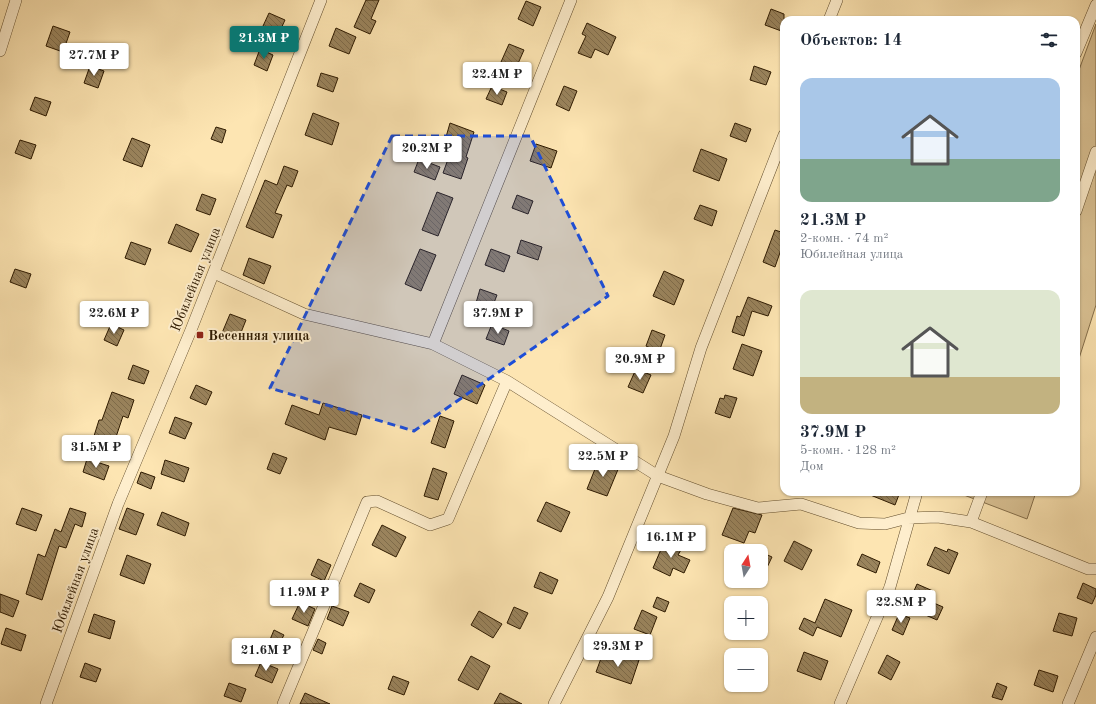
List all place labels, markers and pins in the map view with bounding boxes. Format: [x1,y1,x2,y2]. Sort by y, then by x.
pin: 21.3M ₽ [227,26,301,60]
pin: 27.7M ₽ [57,43,131,77]
pin: 22.4M ₽ [460,62,534,96]
pin: 20.2M ₽ [390,136,464,170]
pin: 22.6M ₽ [77,301,151,335]
pin: 37.9M ₽ [461,301,535,335]
place label: Весенняя улица [208,329,310,343]
marker: Весенняя улица [195,330,205,340]
pin: 20.9M ₽ [603,347,677,381]
pin: 31.5M ₽ [59,435,133,469]
pin: 22.5M ₽ [566,444,640,478]
pin: 16.1M ₽ [634,525,708,559]
pin: 11.9M ₽ [267,580,341,614]
pin: 22.8M ₽ [864,590,938,624]
pin: 29.3M ₽ [581,634,655,668]
pin: 21.6M ₽ [229,638,303,672]

